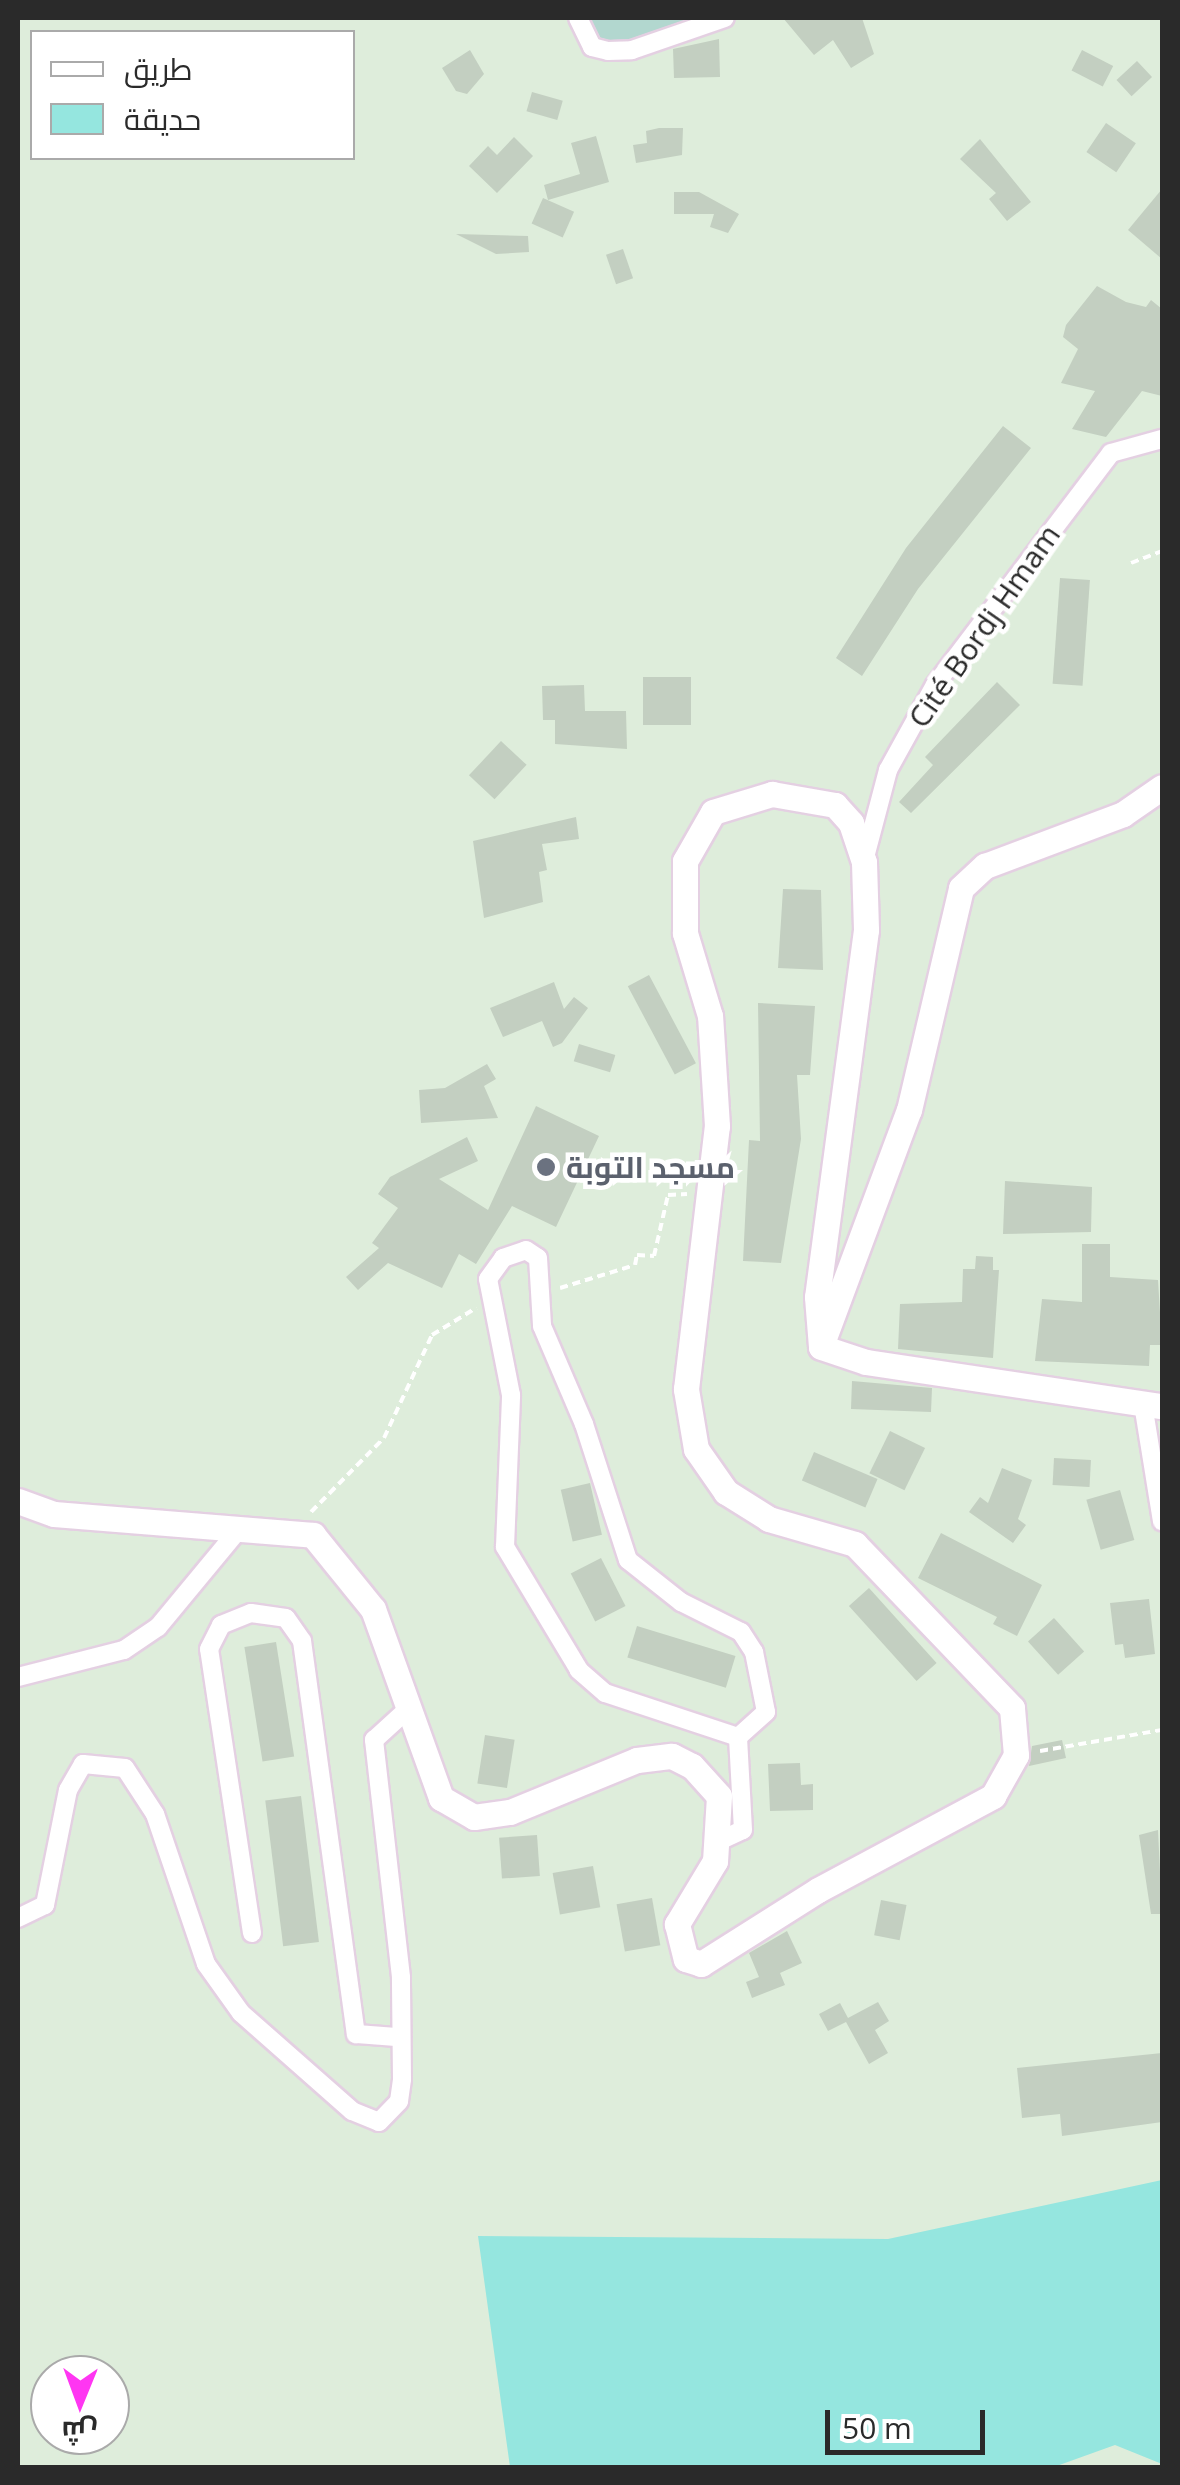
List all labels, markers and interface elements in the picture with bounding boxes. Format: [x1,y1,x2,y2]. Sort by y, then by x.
legend [30,30,355,160]
text: طريق [124,48,193,89]
text: حديقة [124,98,201,139]
street label: Cité Bordj Hmam [901,518,1067,734]
place label: مسجد التوبة [566,1149,735,1185]
marker: مسجد التوبة [535,1156,557,1178]
north arrow [30,2355,130,2455]
scale bar [830,2390,990,2452]
text: 50 m [842,2407,912,2448]
text: ش [61,2414,98,2452]

